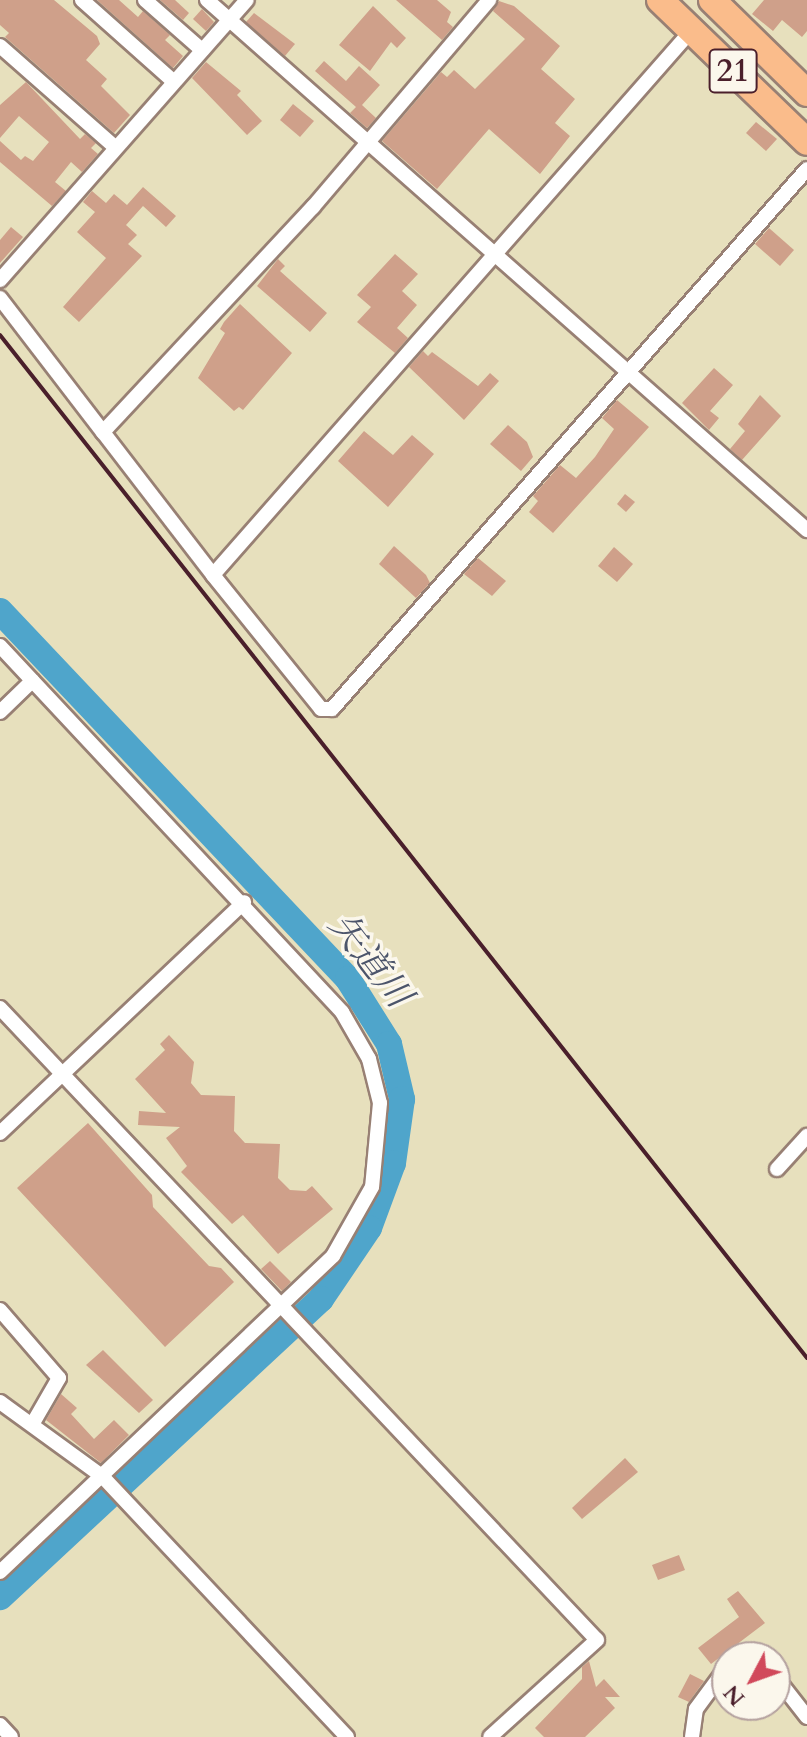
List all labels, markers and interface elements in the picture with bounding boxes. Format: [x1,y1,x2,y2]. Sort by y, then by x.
road number: 21 [707,43,759,99]
water label: 矢道川 [320,904,420,1016]
north arrow [711,1641,791,1721]
text: N [717,1678,752,1712]

